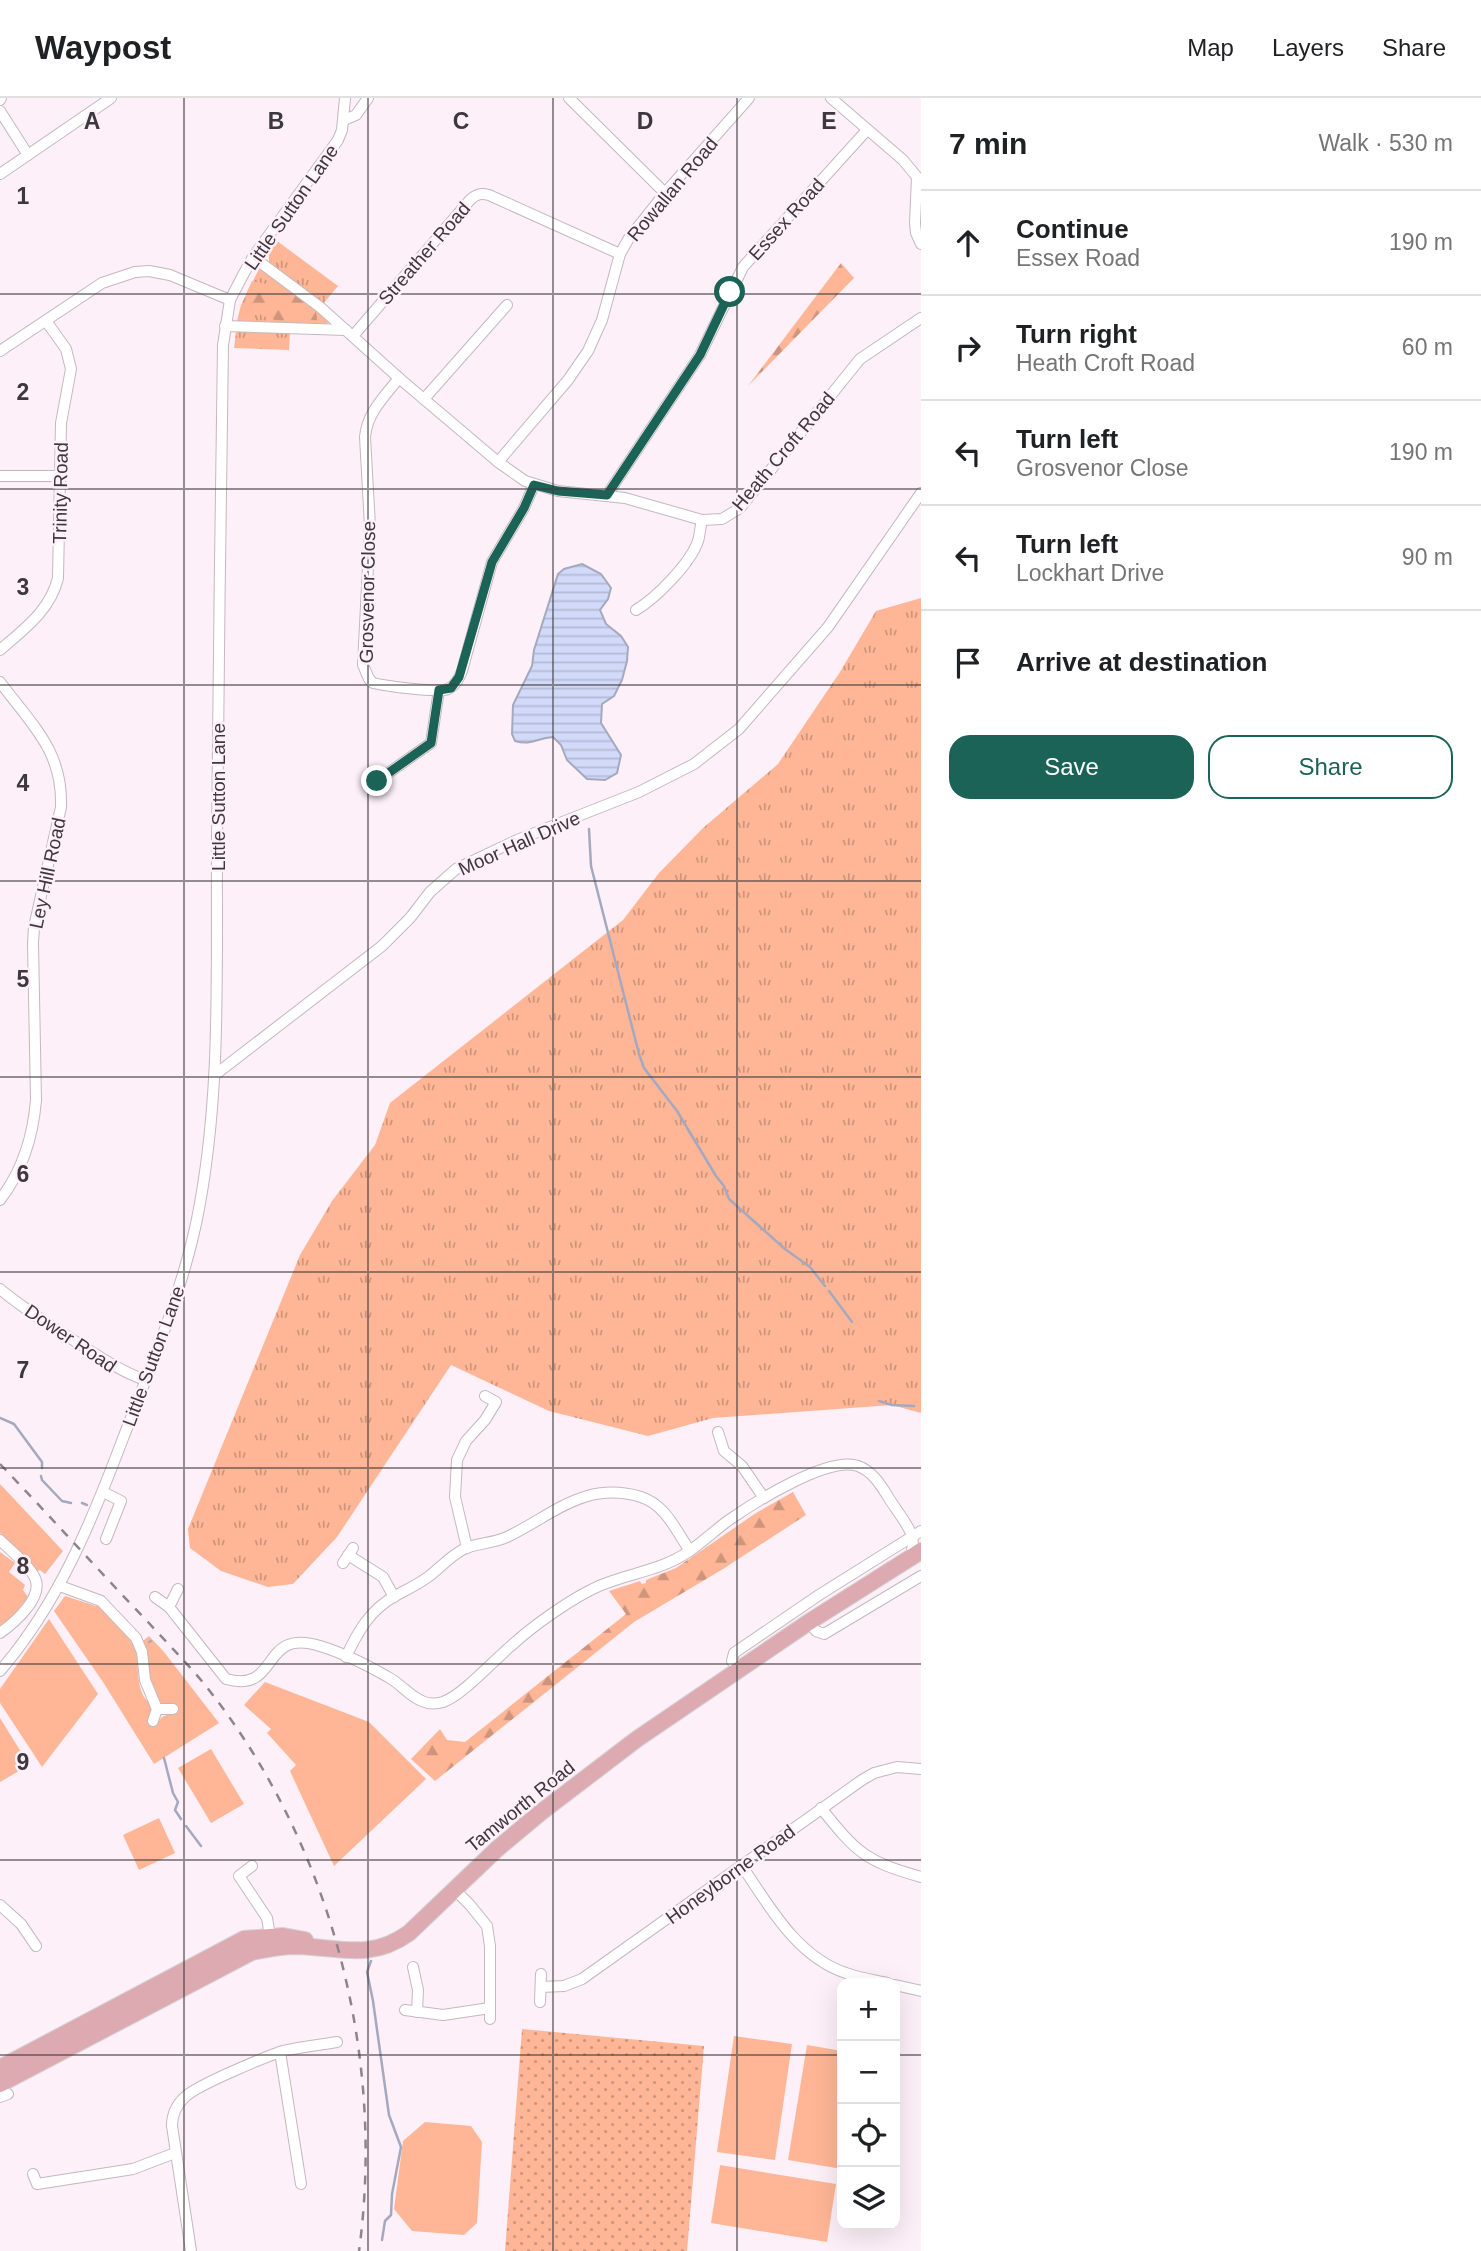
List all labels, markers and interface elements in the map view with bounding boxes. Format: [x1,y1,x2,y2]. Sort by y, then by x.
text: Waypost [35,29,171,66]
text: Map [1187,34,1234,61]
text: Layers [1272,34,1344,61]
text: Share [1382,34,1446,61]
text: A [84,108,100,134]
text: B [268,108,284,134]
text: C [453,108,469,134]
text: D [637,108,653,134]
text: E [821,108,837,134]
text: 7 min [949,127,1027,160]
text: Walk · 530 m [1318,130,1453,156]
street label: Rowallan Road [623,133,722,245]
street label: Little Sutton Lane [240,141,342,274]
street label: Essex Road [744,174,828,264]
text: 1 [17,183,30,209]
street label: Streather Road [374,198,475,309]
text: Continue [1016,214,1129,244]
icon: ahead [949,224,987,262]
text: 190 m [1389,229,1453,255]
text: Essex Road [1016,245,1140,271]
route start [714,276,745,307]
text: Turn right [1016,319,1137,349]
icon: right [949,329,987,367]
text: 60 m [1402,334,1453,360]
text: Heath Croft Road [1016,350,1195,376]
text: 2 [17,379,29,405]
street label: Heath Croft Road [728,388,839,515]
text: Turn left [1016,424,1118,454]
icon: left [949,434,987,472]
text: 190 m [1389,439,1453,465]
street label: Trinity Road [49,442,72,544]
text: Grosvenor Close [1016,455,1189,481]
street label: Grosvenor Close [356,521,379,663]
text: Turn left [1016,529,1118,559]
icon: left [949,539,987,577]
text: 90 m [1402,544,1453,570]
text: Lockhart Drive [1016,560,1164,586]
text: 3 [17,574,29,600]
icon: arrive [949,644,987,682]
text: Arrive at destination [1016,647,1267,677]
street label: Little Sutton Lane [208,723,229,871]
button: Save [949,735,1194,799]
button: Share [1208,735,1453,799]
route end [361,765,392,796]
text: 4 [17,770,30,796]
street label: Moor Hall Drive [455,807,583,880]
street label: Ley Hill Road [25,816,70,931]
text: 5 [17,966,30,992]
text: 6 [17,1161,29,1187]
street label: Little Sutton Lane [118,1283,189,1429]
street label: Dower Road [21,1300,120,1377]
text: 7 [17,1357,29,1383]
text: 8 [17,1553,30,1579]
text: 9 [17,1749,29,1775]
street label: Tamworth Road [462,1756,579,1856]
street label: Honeyborne Road [662,1821,799,1928]
map controls [837,1978,900,2230]
button: + [837,1978,900,2041]
button: − [837,2041,900,2104]
button: locate [837,2104,900,2167]
button: layers [837,2167,900,2230]

